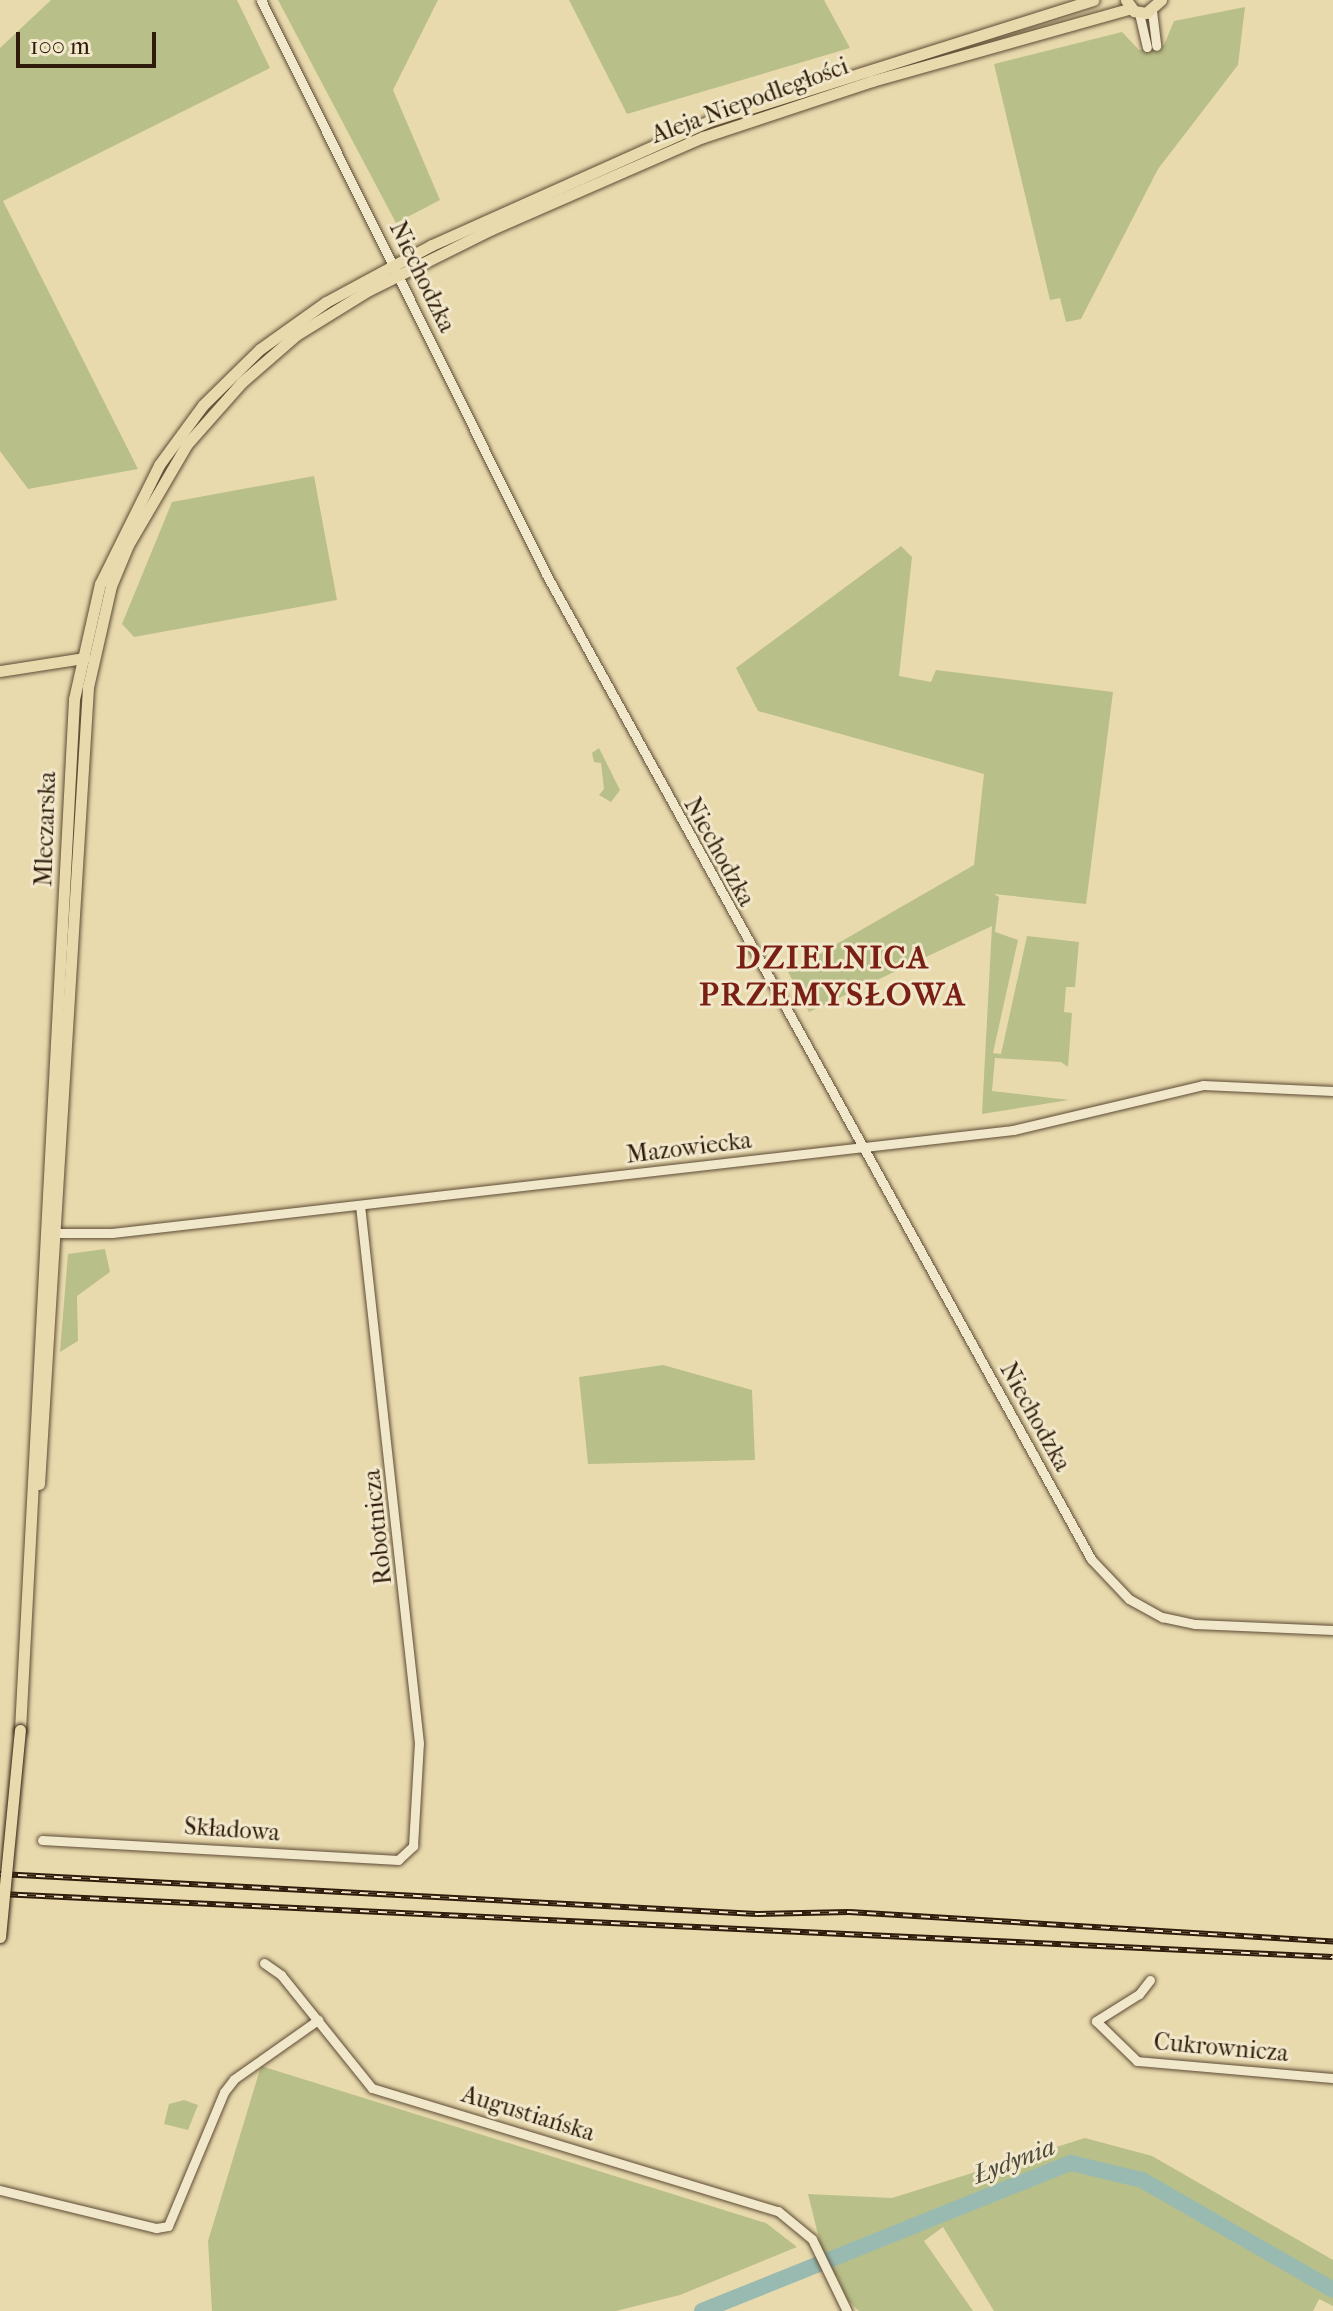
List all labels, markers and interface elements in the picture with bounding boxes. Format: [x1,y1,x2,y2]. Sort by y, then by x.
scale bar [20,16,160,66]
text: 100 m [30,32,90,60]
street label: Aleja Niepodległości [648,52,852,150]
street label: Niechodzka [383,217,461,337]
street label: Mleczarska [30,771,62,887]
street label: Niechodzka [677,793,761,911]
district label: DZIELNICA PRZEMYSŁOWA [699,940,967,1015]
street label: Mazowiecka [625,1126,753,1170]
street label: Niechodzka [993,1358,1077,1476]
street label: Robotnicza [358,1468,398,1586]
street label: Składowa [183,1812,281,1848]
street label: Cukrownicza [1153,2028,1289,2068]
street label: Augustiańska [458,2080,598,2148]
water label: Łydynia [968,2131,1060,2191]

